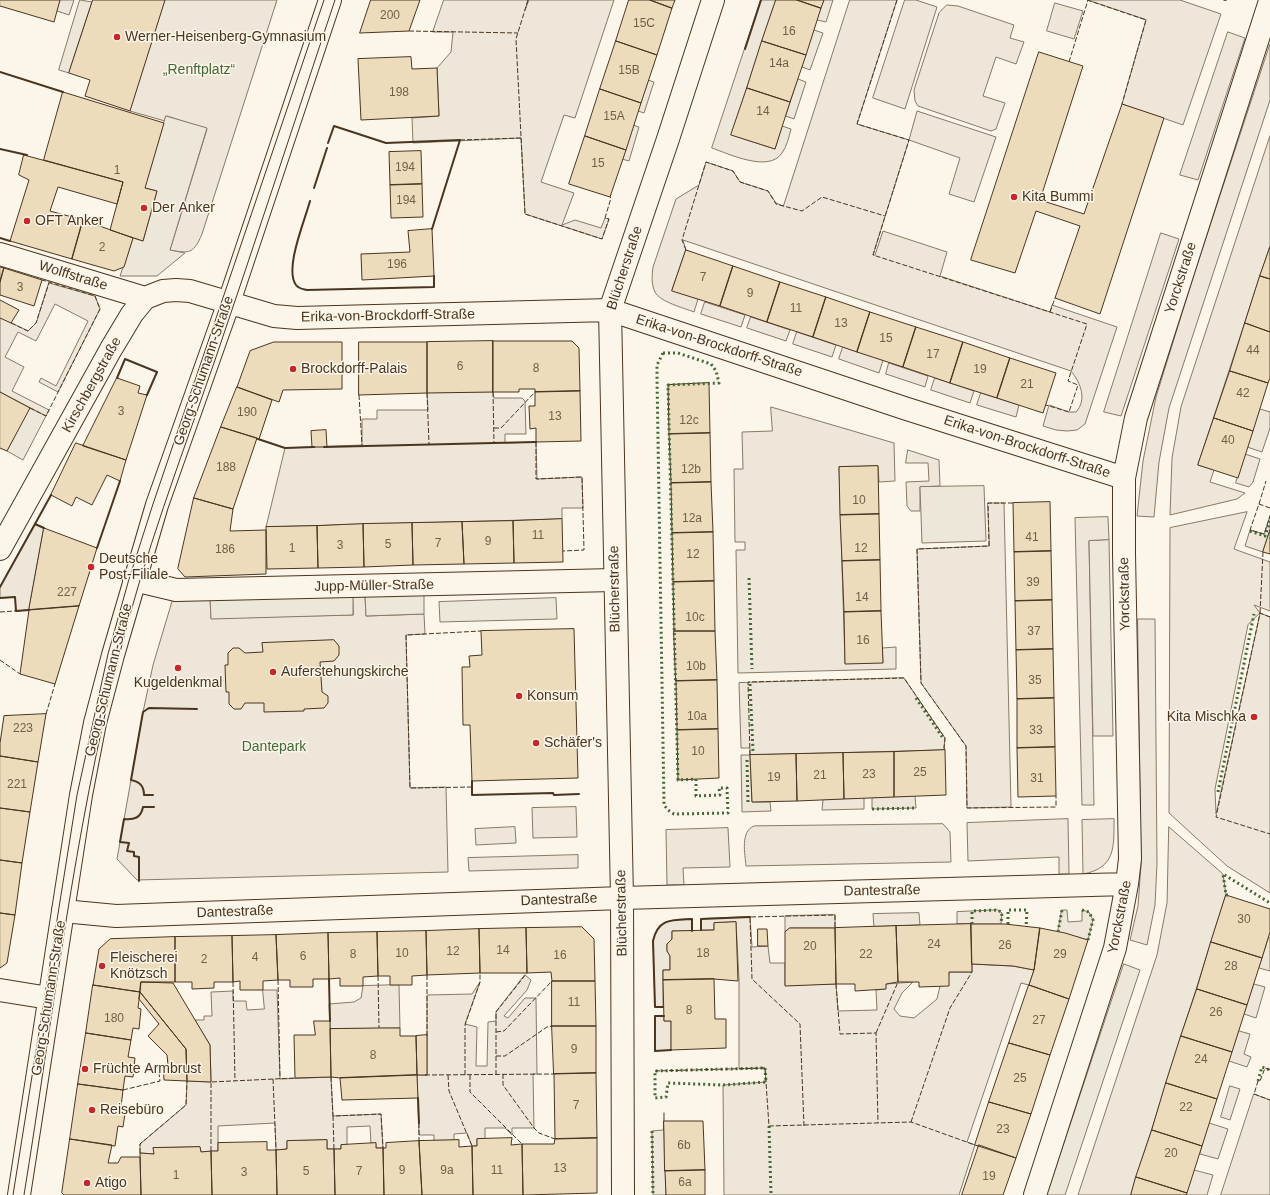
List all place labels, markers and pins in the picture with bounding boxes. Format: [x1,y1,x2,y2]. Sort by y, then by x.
place label: Werner-Heisenberg-Gymnasium [125,29,326,45]
marker: Werner-Heisenberg-Gymnasium [112,32,122,42]
place label: Kita Bummi [1022,189,1094,205]
marker: Kita Bummi [1009,192,1019,202]
place label: Der Anker [152,200,215,216]
marker: Der Anker [139,203,149,213]
place label: OFT Anker [35,213,103,229]
marker: OFT Anker [22,216,32,226]
place label: Brockdorff-Palais [301,361,407,377]
marker: Brockdorff-Palais [288,364,298,374]
place label: Deutsche Post-Filiale [99,551,168,584]
marker: Deutsche Post-Filiale [86,562,96,572]
marker: Kugeldenkmal [173,663,183,673]
place label: Auferstehungskirche [281,664,409,680]
marker: Auferstehungskirche [268,667,278,677]
place label: Kugeldenkmal [134,675,222,691]
place label: Konsum [527,688,578,704]
marker: Konsum [514,691,524,701]
place label: Kita Mischka [1167,709,1246,725]
marker: Kita Mischka [1249,712,1259,722]
place label: Schäfer's [544,735,602,751]
marker: Schäfer's [531,738,541,748]
place label: Fleischerei Knötzsch [110,950,178,982]
marker: Fleischerei Knötzsch [97,961,107,971]
place label: Früchte Armbrust [93,1061,201,1077]
marker: Früchte Armbrust [80,1064,90,1074]
place label: Reisebüro [100,1102,164,1118]
marker: Reisebüro [87,1105,97,1115]
place label: Atigo [95,1175,127,1191]
marker: Atigo [82,1178,92,1188]

